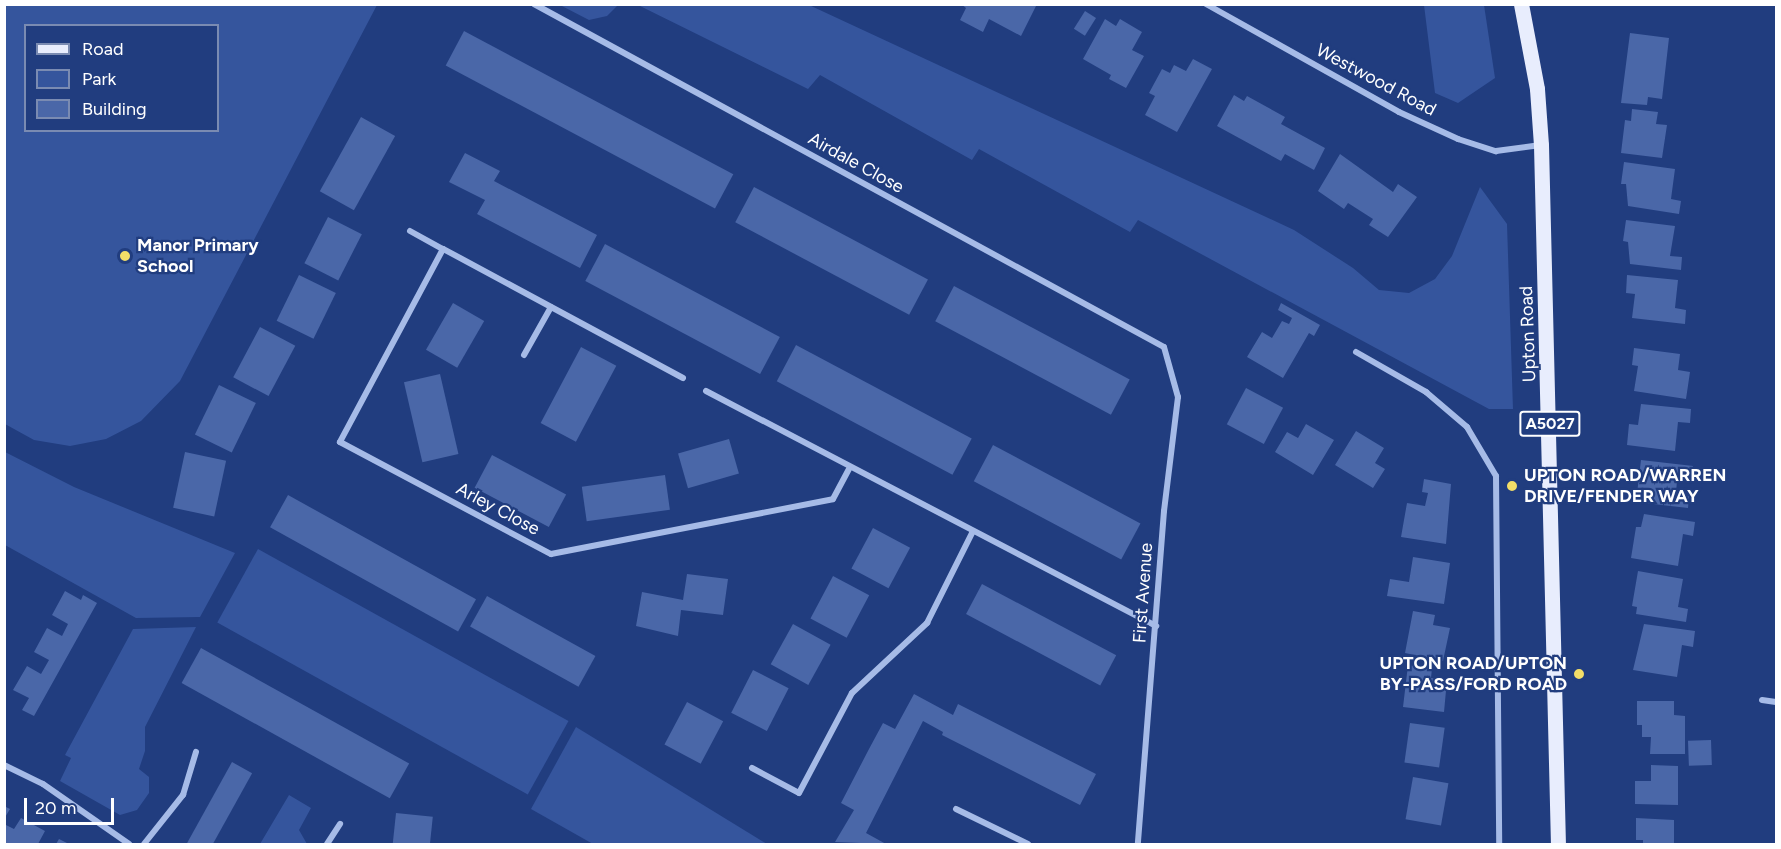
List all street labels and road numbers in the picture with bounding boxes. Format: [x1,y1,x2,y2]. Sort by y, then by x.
street label: Westwood Road [1312,39,1440,121]
street label: Airdale Close [804,128,908,198]
street label: Upton Road [1516,285,1540,383]
road number: A5027 [1518,411,1582,437]
street label: Arley Close [453,478,543,540]
street label: First Avenue [1129,542,1157,644]

